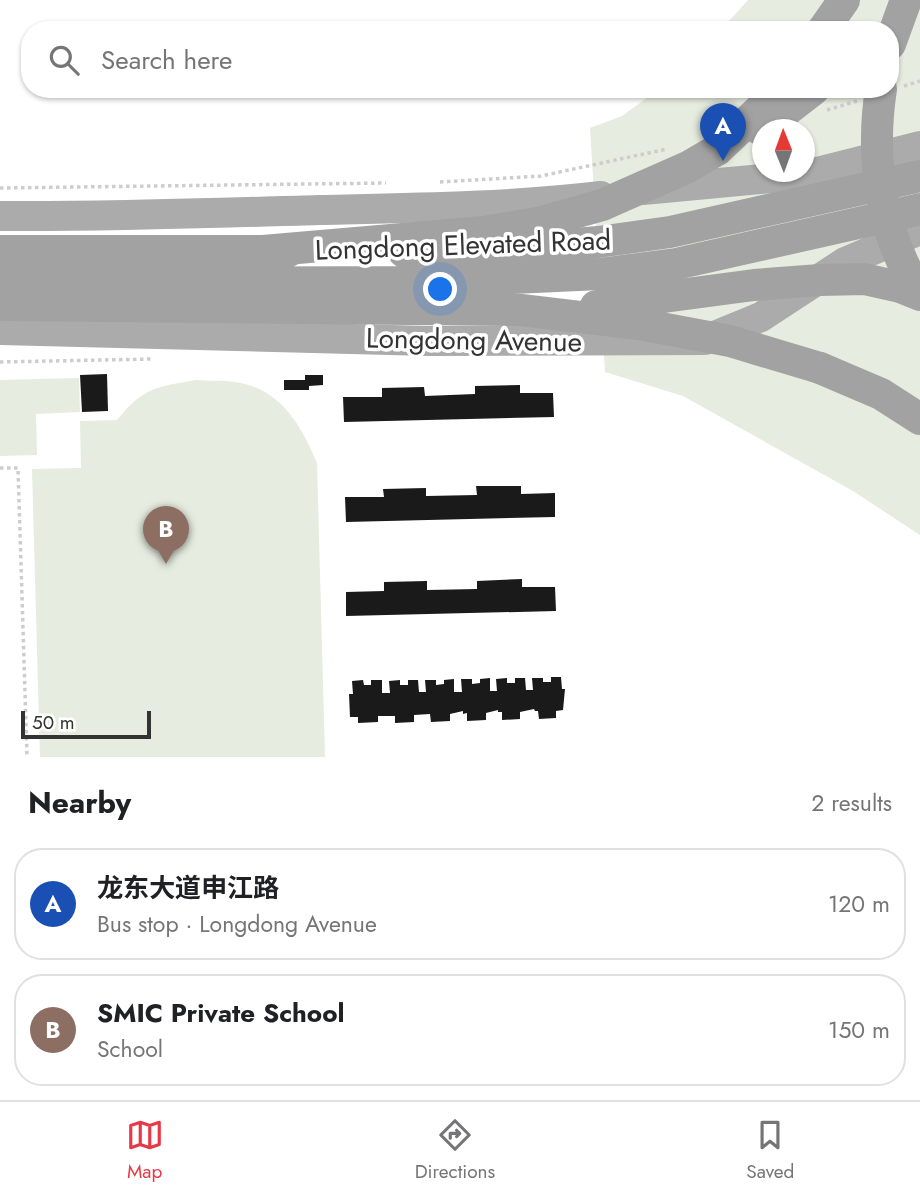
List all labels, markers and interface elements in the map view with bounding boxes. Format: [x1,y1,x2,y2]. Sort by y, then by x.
search box [21,21,899,98]
icon: search [45,41,83,79]
text: Search here [101,41,233,79]
pin: A [700,103,746,161]
north arrow [752,119,815,182]
street label: Longdong Elevated Road [314,219,612,271]
your location [423,272,457,306]
street label: Longdong Avenue [366,318,582,362]
pin: B [143,506,189,564]
scale bar [21,708,150,740]
text: 50 m [32,709,75,736]
text: Nearby [28,781,131,824]
text: 2 results [811,786,892,820]
text: 龙东大道申江路 [97,869,279,907]
text: A [45,887,61,921]
text: 120 m [828,887,890,921]
text: Bus stop · Longdong Avenue [97,907,377,941]
text: SMIC Private School [97,994,345,1032]
text: B [45,1013,61,1047]
text: 150 m [828,1013,890,1047]
text: School [97,1032,163,1066]
tab: Map [126,1116,164,1185]
tab: Directions [415,1116,495,1185]
tab: Saved [746,1116,794,1185]

